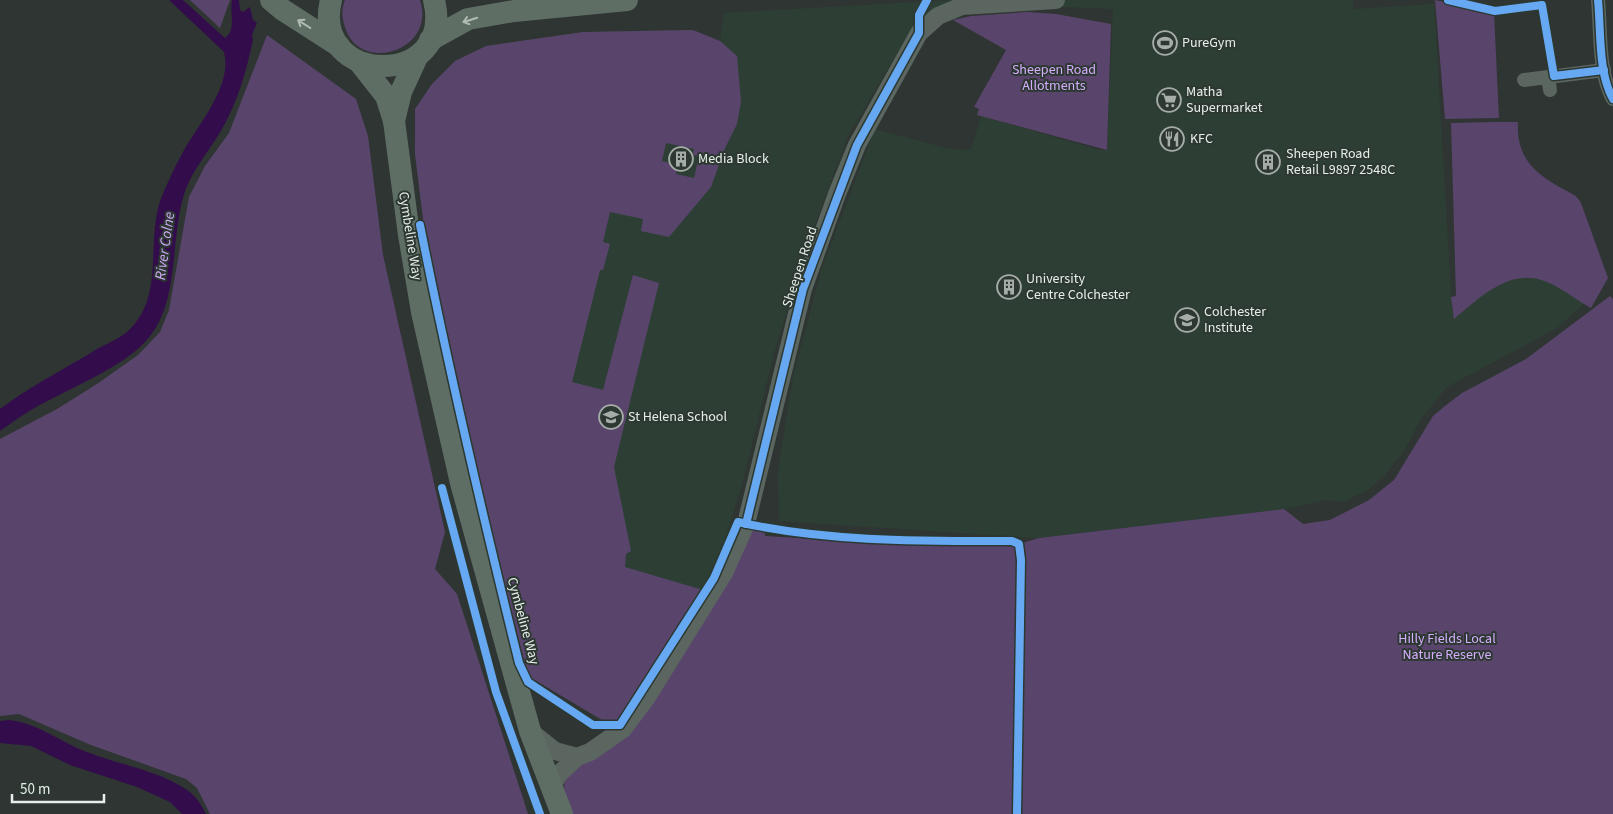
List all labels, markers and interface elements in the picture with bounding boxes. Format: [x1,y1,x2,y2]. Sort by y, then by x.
one-way arrow [462,15,478,25]
one-way arrow [298,18,312,28]
sports icon: PureGym [1152,30,1178,56]
place label: PureGym [1182,33,1236,53]
park label: Sheepen Road Allotments [1012,60,1096,96]
place label: Matha Supermarket [1186,82,1263,118]
supermarket icon: Matha Supermarket [1156,87,1182,113]
restaurant icon: KFC [1159,126,1185,152]
place label: KFC [1190,129,1213,149]
place label: Sheepen Road Retail L9897 2548C [1286,144,1395,180]
building icon: Media Block [668,146,694,172]
place label: Media Block [698,149,769,169]
building icon: Sheepen Road Retail L9897 2548C [1255,149,1281,175]
street label: Cymbeline Way [393,190,427,282]
water label: River Colne [150,211,180,281]
street label: Sheepen Road [777,224,823,310]
place label: University Centre Colchester [1026,269,1130,305]
building icon: University Centre Colchester [996,274,1022,300]
place label: Colchester Institute [1204,302,1266,338]
school or university icon: Colchester Institute [1174,307,1200,333]
school or university icon: St Helena School [598,404,624,430]
place label: St Helena School [628,407,727,427]
street label: Cymbeline Way [502,575,544,667]
park label: Hilly Fields Local Nature Reserve [1398,629,1496,665]
scale bar [12,772,105,804]
text: 50 m [20,779,50,800]

